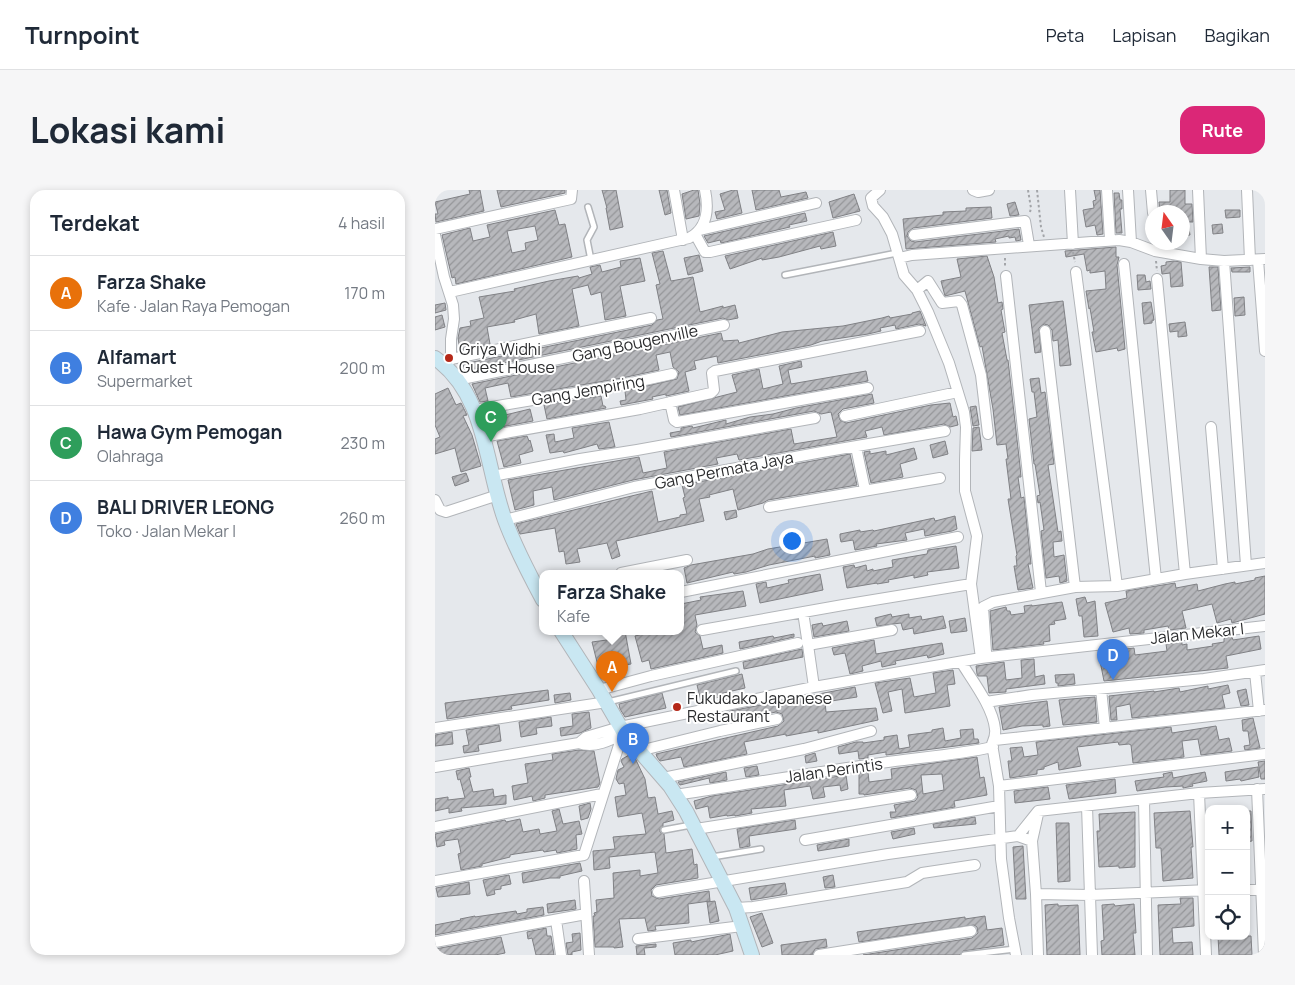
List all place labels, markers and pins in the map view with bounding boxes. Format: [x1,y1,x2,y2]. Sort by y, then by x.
place label: Griya Widhi Guest House [459,338,555,378]
marker: Griya Widhi Guest House [443,352,455,364]
pin: C [475,401,507,442]
pin: D [1097,639,1129,680]
pin: A [596,651,628,692]
place label: Fukudako Japanese Restaurant [687,687,832,727]
marker: Fukudako Japanese Restaurant [671,701,683,713]
pin: B [617,723,649,764]

